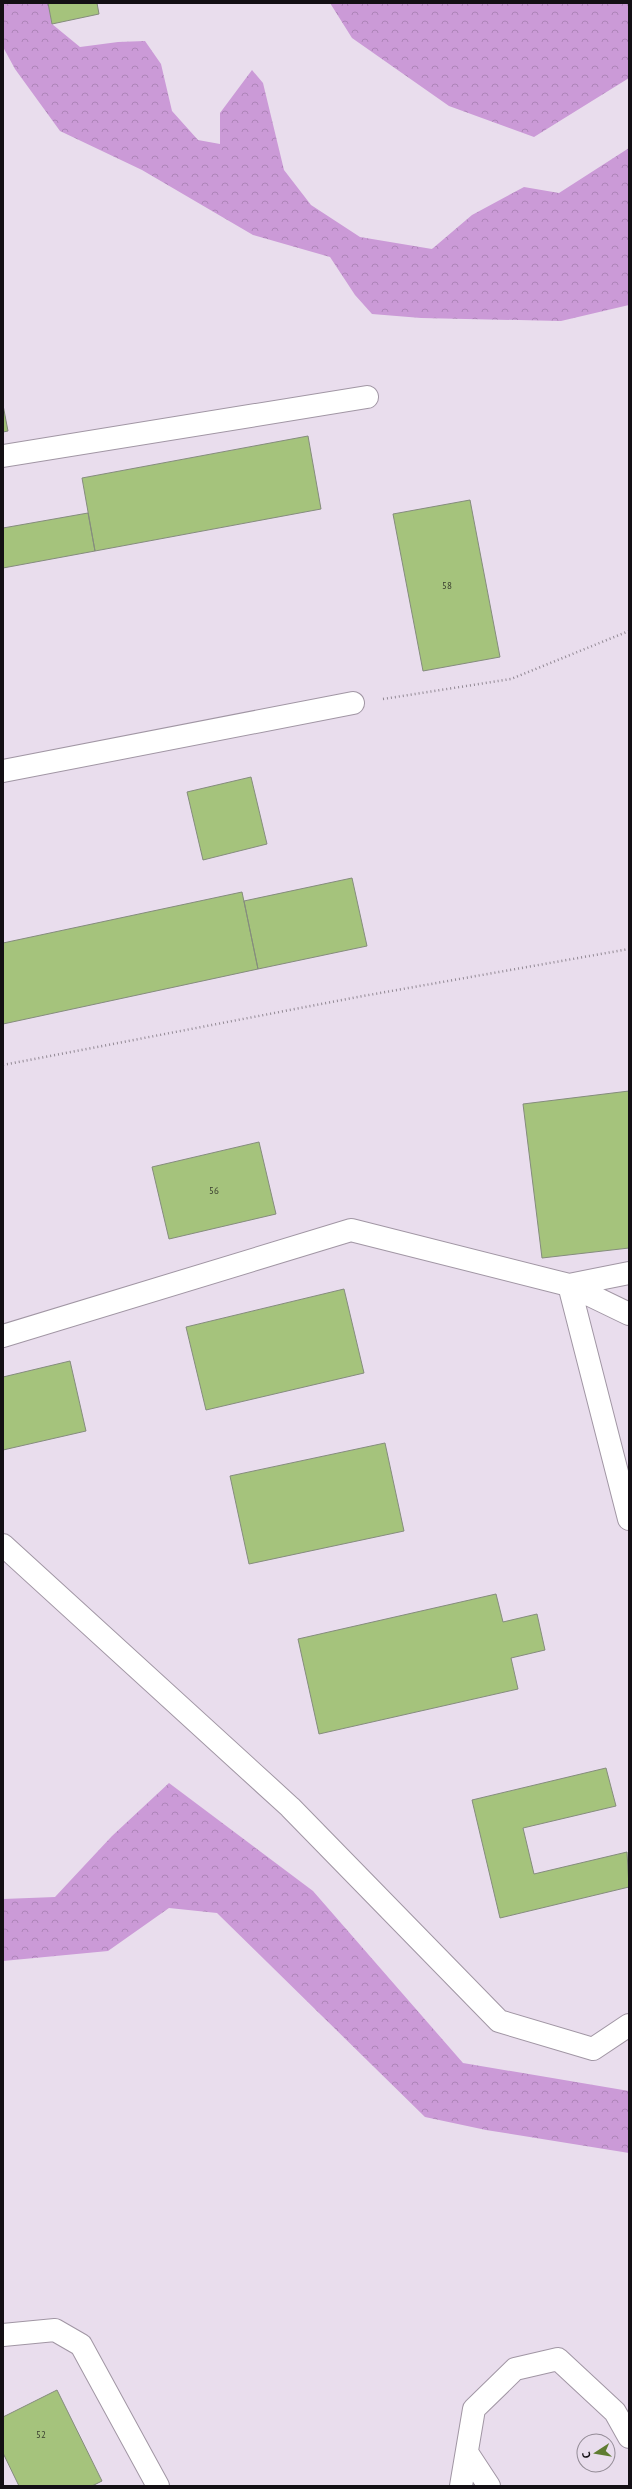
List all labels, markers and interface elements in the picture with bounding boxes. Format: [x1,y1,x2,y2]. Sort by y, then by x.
house number: 58 [442,580,452,591]
house number: 56 [209,1185,219,1196]
house number: 52 [36,2429,46,2440]
north arrow [576,2433,616,2473]
text: С [579,2451,594,2460]

